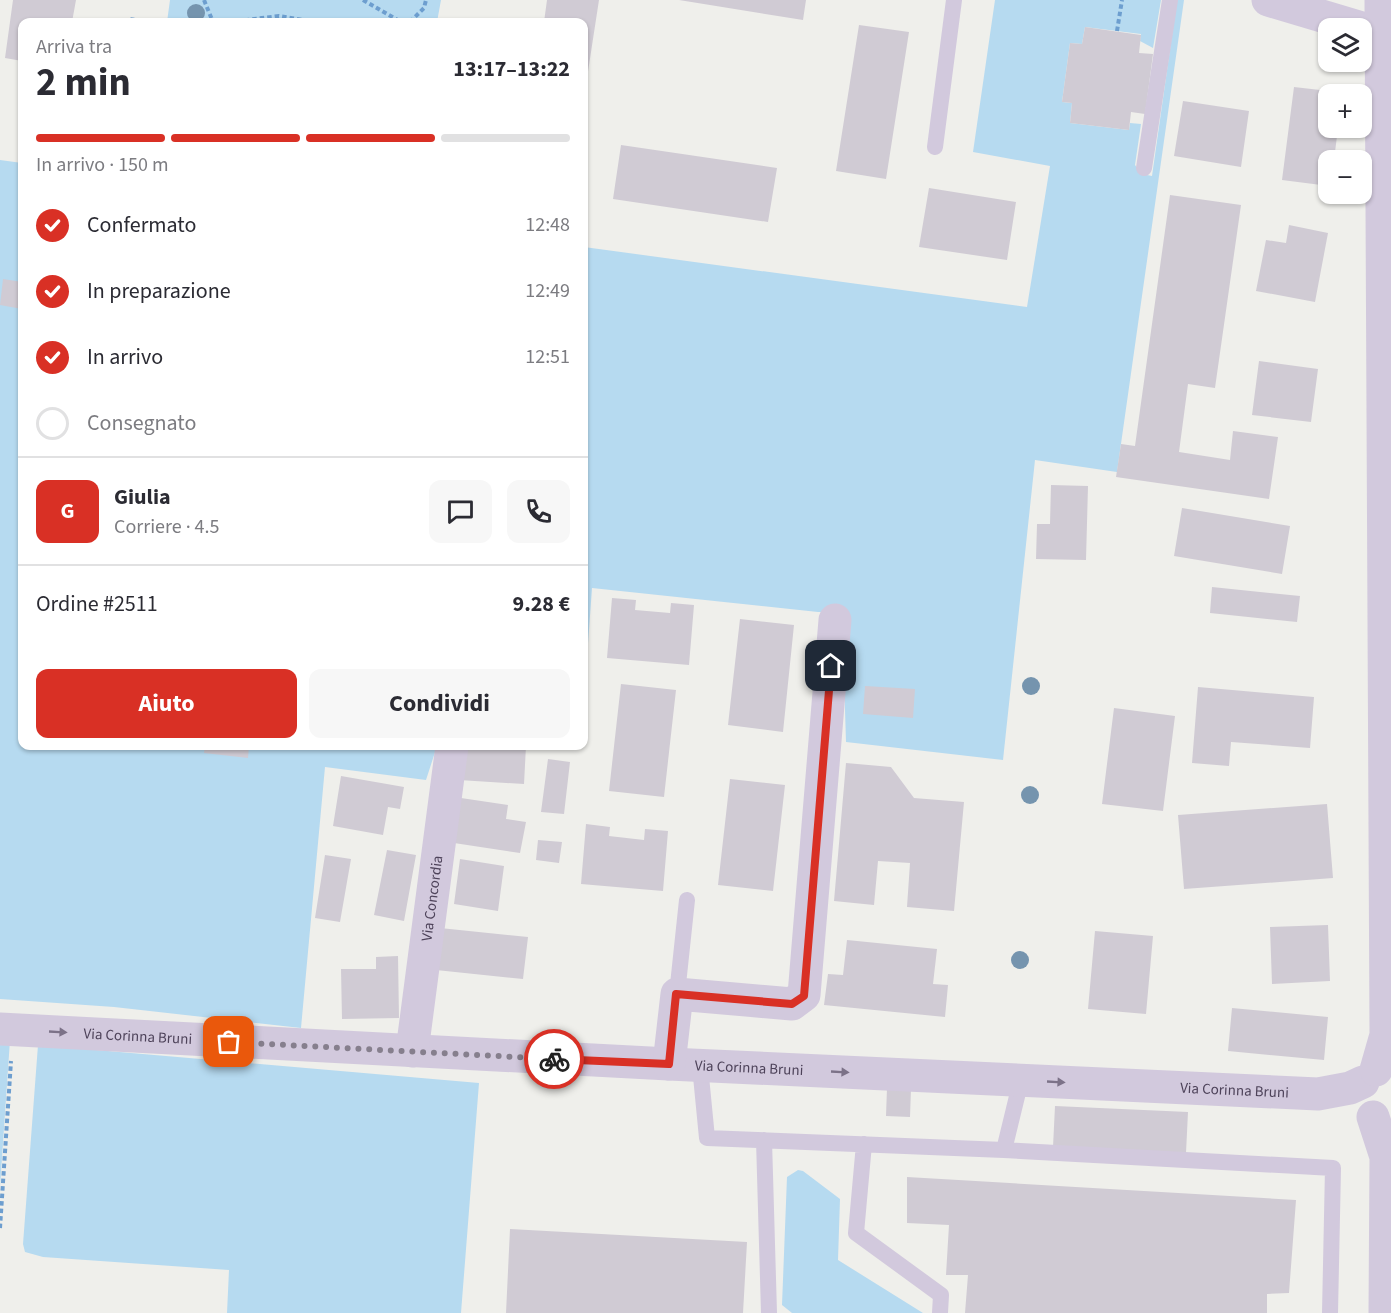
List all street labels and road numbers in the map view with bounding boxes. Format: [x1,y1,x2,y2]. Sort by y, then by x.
street label: Via Concordia [417,854,449,943]
street label: Via Corinna Bruni [83,1023,193,1050]
street label: Via Corinna Bruni [694,1055,804,1081]
street label: Via Corinna Bruni [1180,1078,1289,1104]

